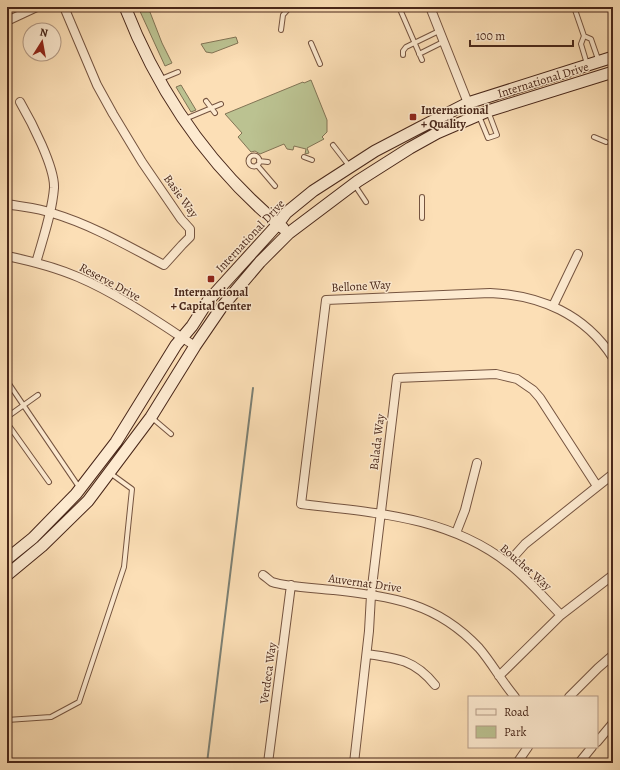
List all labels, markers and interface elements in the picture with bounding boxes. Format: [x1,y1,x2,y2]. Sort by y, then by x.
north arrow [22,22,62,62]
scale bar [470,22,573,48]
text: N [38,25,49,41]
text: 100 m [476,28,505,44]
street label: International Drive [495,59,591,101]
place label: International + Quality [421,102,489,132]
marker: International + Quality [408,112,418,122]
street label: Basie Way [160,171,202,221]
street label: International Drive [212,196,288,276]
street label: Reserve Drive [77,259,143,305]
marker: Internantional + Capital Center [206,274,216,284]
street label: Bellone Way [331,276,392,296]
place label: Internantional + Capital Center [171,284,251,314]
street label: Balada Way [366,412,388,471]
street label: Bouchet Way [497,540,556,594]
street label: Auvernat Drive [326,570,403,596]
street label: Verdeca Way [256,641,280,706]
legend [468,696,598,748]
text: Road [504,704,530,720]
text: Park [504,724,527,740]

